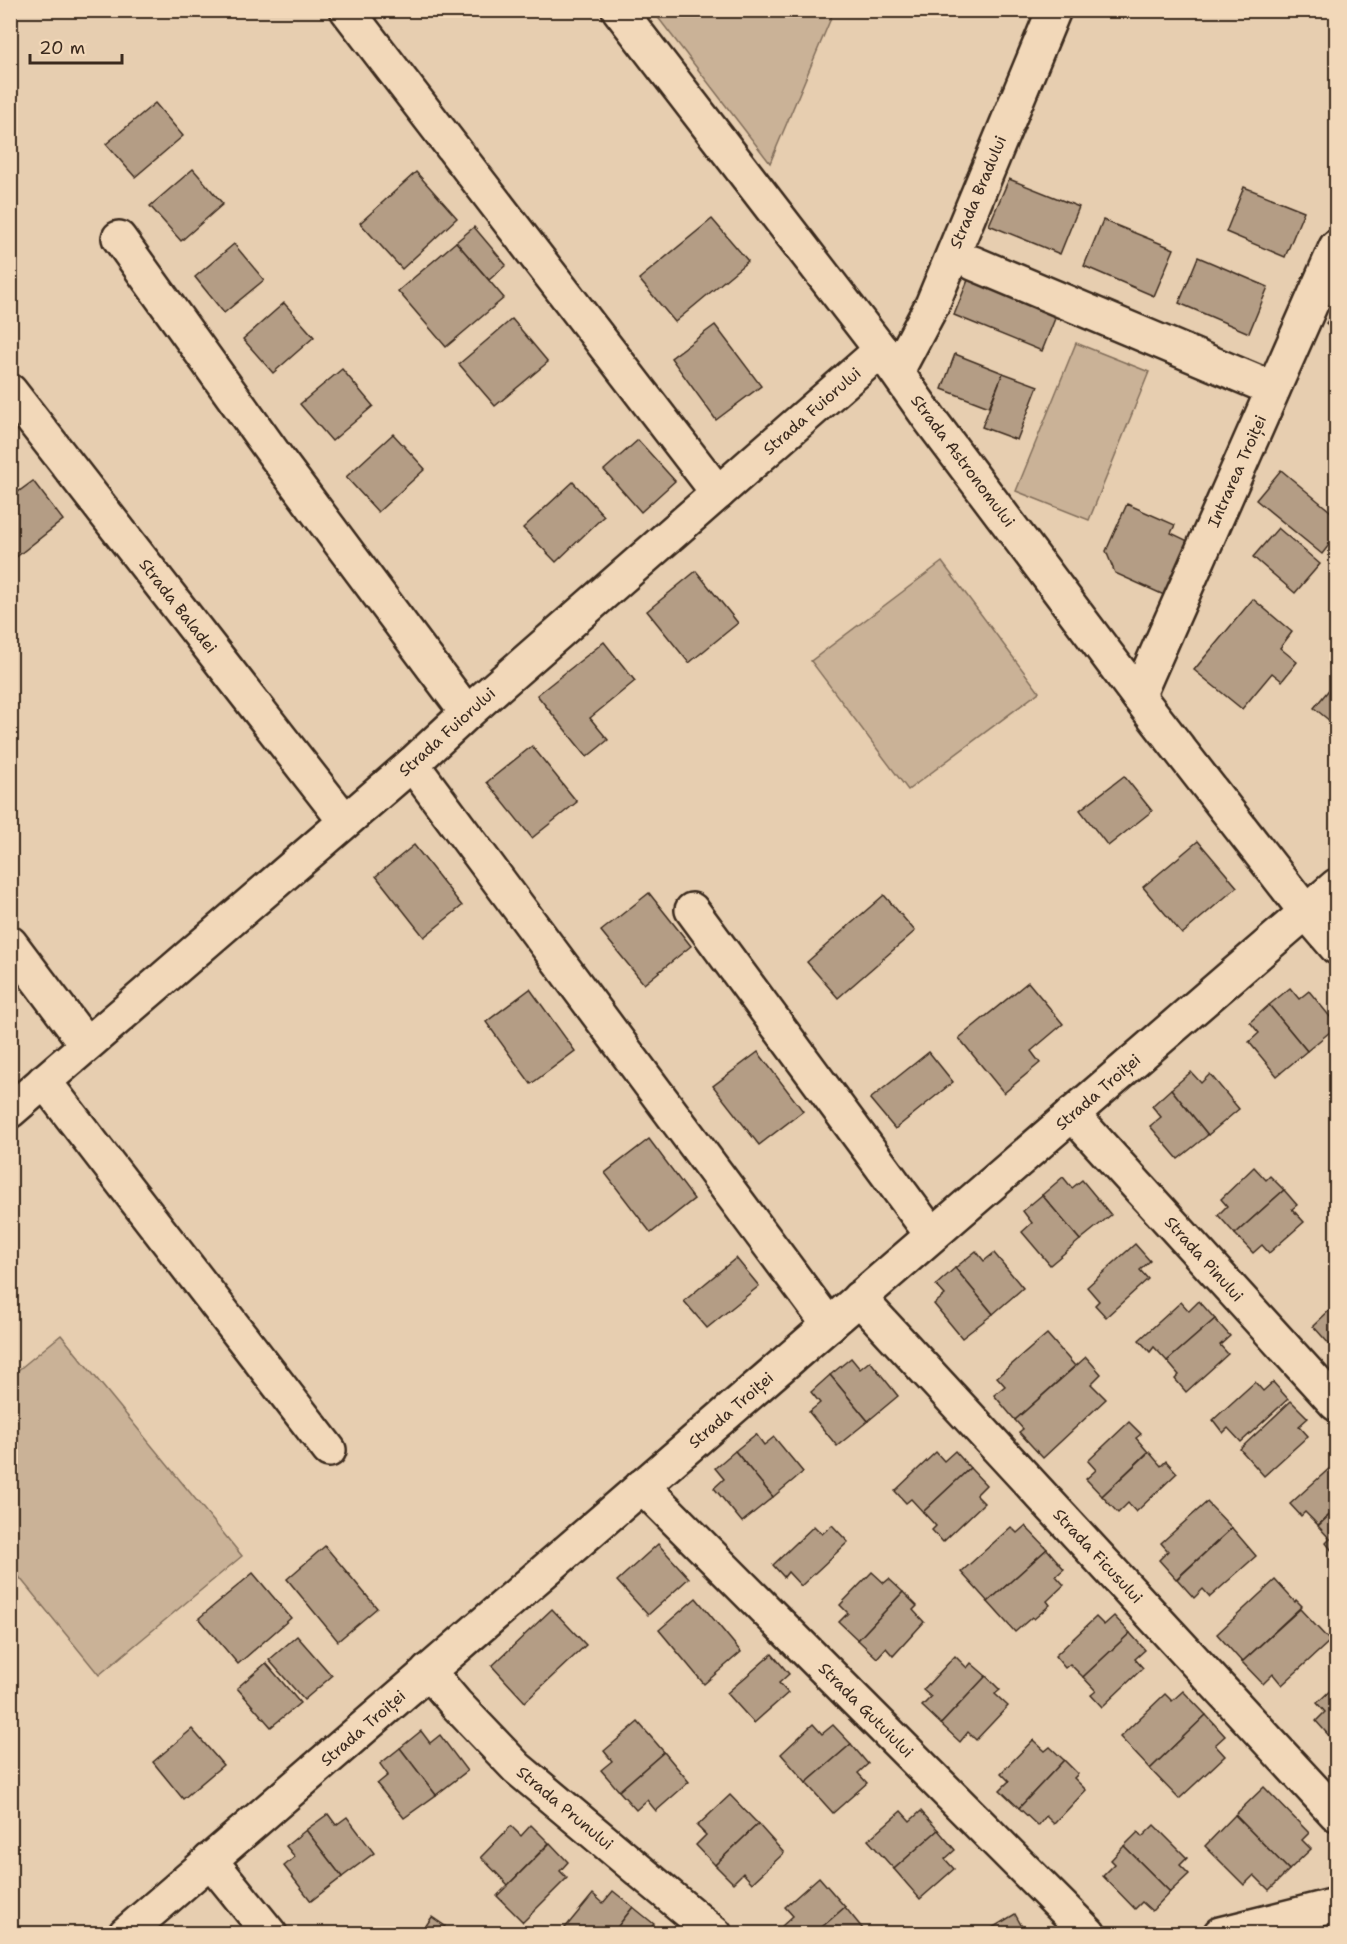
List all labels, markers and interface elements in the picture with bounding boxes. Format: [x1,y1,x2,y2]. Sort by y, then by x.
scale bar [30,27,122,65]
text: 20 m [39,36,85,60]
street label: Strada Bradului [945,132,1011,252]
street label: Strada Fuiorului [759,363,865,459]
street label: Strada Astronomului [906,391,1020,531]
street label: Intrarea Troiței [1203,411,1272,531]
street label: Strada Baladei [134,554,222,658]
street label: Strada Fuiorului [394,683,500,781]
street label: Strada Troiței [1051,1049,1146,1136]
street label: Strada Pinului [1160,1212,1248,1306]
street label: Strada Troiței [684,1367,779,1454]
street label: Strada Ficusului [1049,1504,1147,1608]
street label: Strada Gutuiului [814,1658,918,1762]
street label: Strada Troiței [316,1685,411,1772]
street label: Strada Prunului [512,1761,618,1855]

